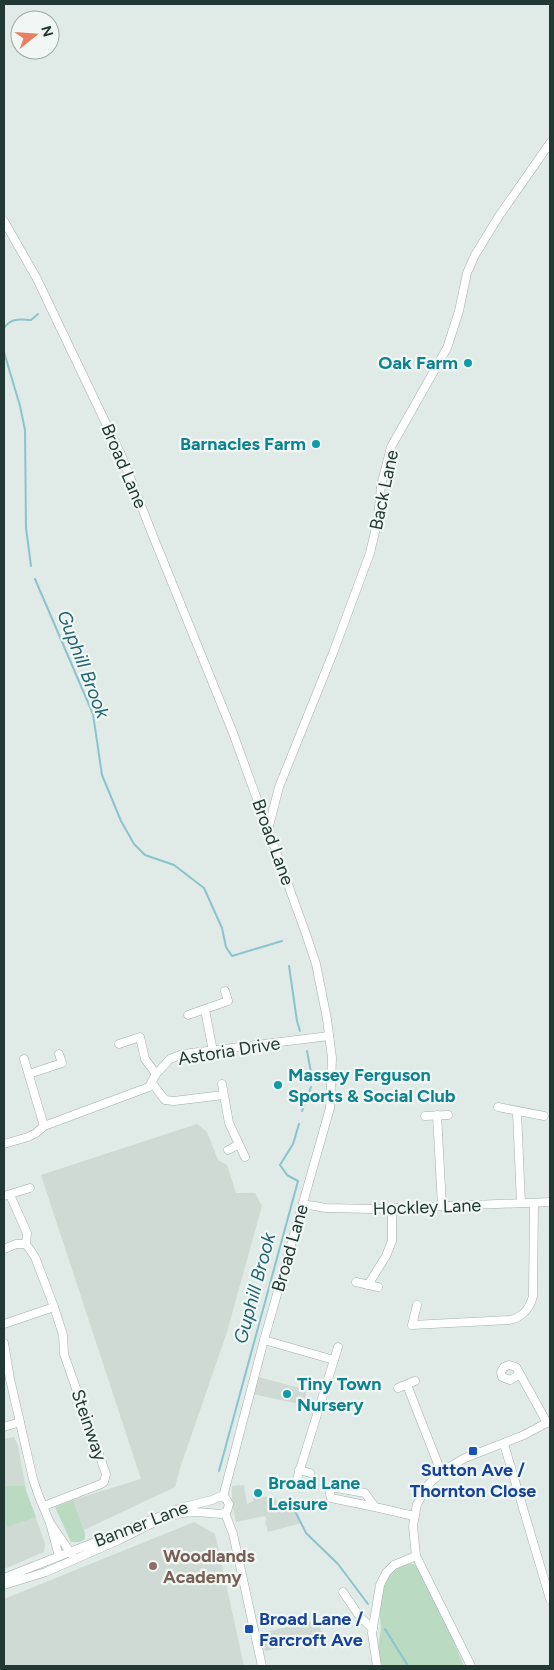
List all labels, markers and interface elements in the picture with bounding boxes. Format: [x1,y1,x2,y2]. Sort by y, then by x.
north arrow [10,10,60,60]
text: N [37,24,57,39]
place label: Oak Farm [378,352,458,374]
marker: Oak Farm [462,357,474,369]
street label: Broad Lane [96,420,152,512]
place label: Barnacles Farm [180,433,306,455]
marker: Barnacles Farm [310,438,322,450]
street label: Back Lane [365,448,403,532]
water label: Guphill Brook [52,607,115,722]
street label: Broad Lane [247,796,299,888]
street label: Astoria Drive [176,1032,282,1070]
place label: Massey Ferguson Sports & Social Club [288,1064,456,1107]
marker: Massey Ferguson Sports & Social Club [272,1079,284,1091]
street label: Hockley Lane [372,1194,482,1220]
street label: Broad Lane [267,1201,313,1294]
water label: Guphill Brook [229,1229,281,1346]
place label: Tiny Town Nursery [297,1373,382,1416]
street label: Steinway [67,1386,112,1464]
marker: Tiny Town Nursery [281,1388,293,1400]
marker: Sutton Ave / Thornton Close [467,1445,479,1457]
place label: Sutton Ave / Thornton Close [410,1459,536,1502]
place label: Broad Lane Leisure [268,1472,360,1515]
marker: Broad Lane Leisure [252,1487,264,1499]
street label: Banner Lane [91,1496,191,1552]
place label: Woodlands Academy [163,1545,256,1588]
marker: Woodlands Academy [147,1560,159,1572]
place label: Broad Lane / Farcroft Ave [259,1608,364,1651]
marker: Broad Lane / Farcroft Ave [243,1623,255,1635]

